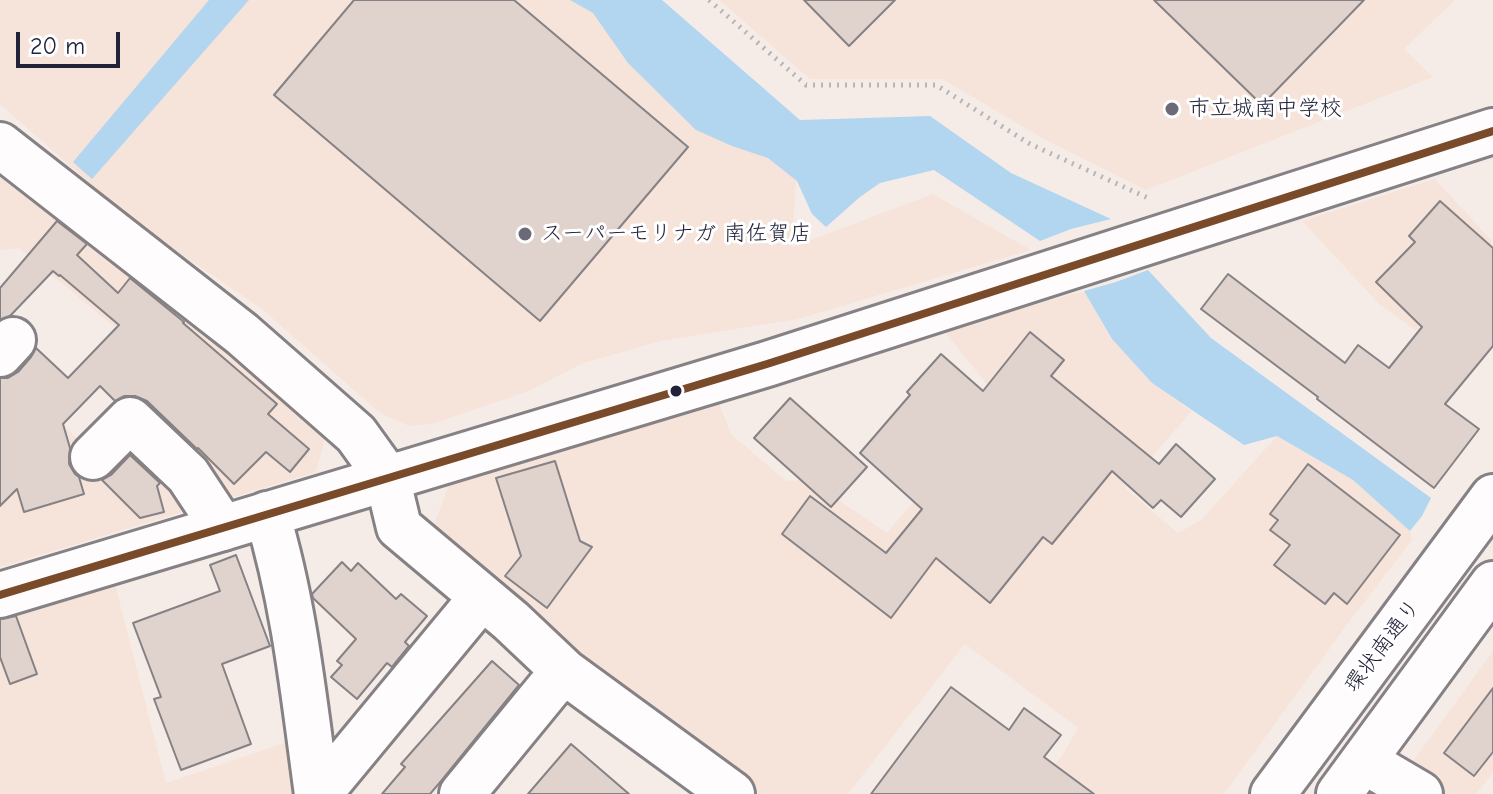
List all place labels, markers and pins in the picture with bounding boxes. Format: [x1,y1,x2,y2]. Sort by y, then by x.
place label: 市立城南中学校 [1188,96,1342,122]
marker: 市立城南中学校 [1163,100,1181,118]
place label: スーパーモリナガ 南佐賀店 [541,221,811,247]
marker: スーパーモリナガ 南佐賀店 [516,225,534,243]
unlabelled marker [668,383,684,399]

